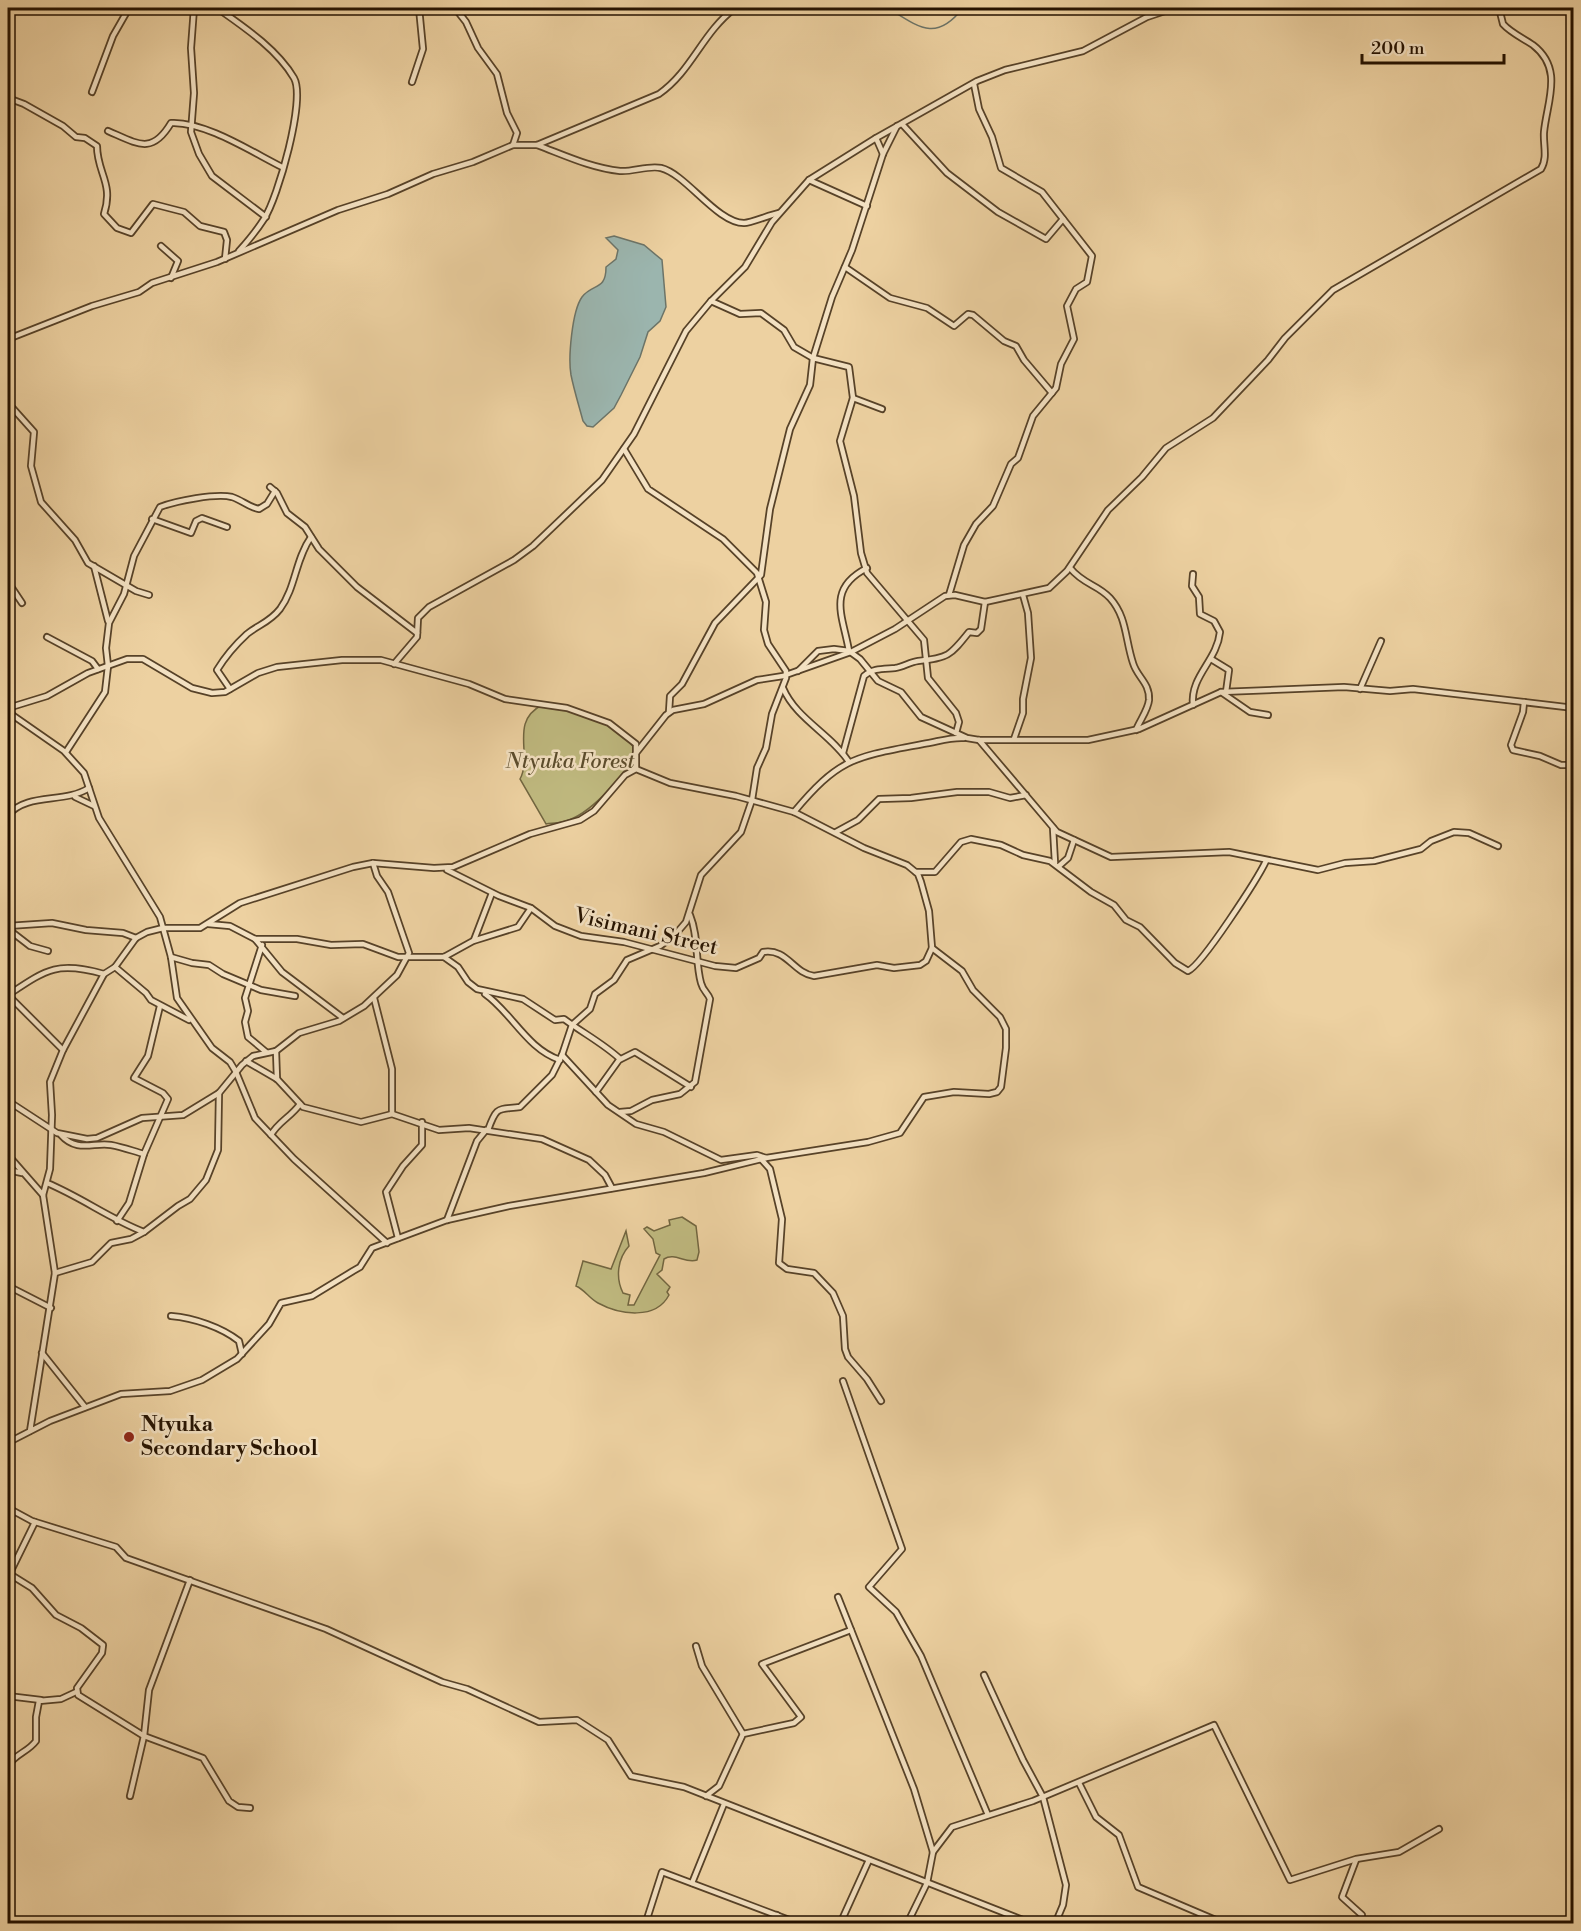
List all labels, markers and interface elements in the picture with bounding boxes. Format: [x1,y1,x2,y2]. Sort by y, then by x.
scale bar [1362,27,1504,65]
text: 200 m [1371,37,1425,60]
park label: Ntyuka Forest [505,749,636,775]
street label: Visimani Street [571,903,721,961]
place label: Ntyuka Secondary School [141,1412,318,1462]
marker: Ntyuka Secondary School [122,1430,136,1444]

